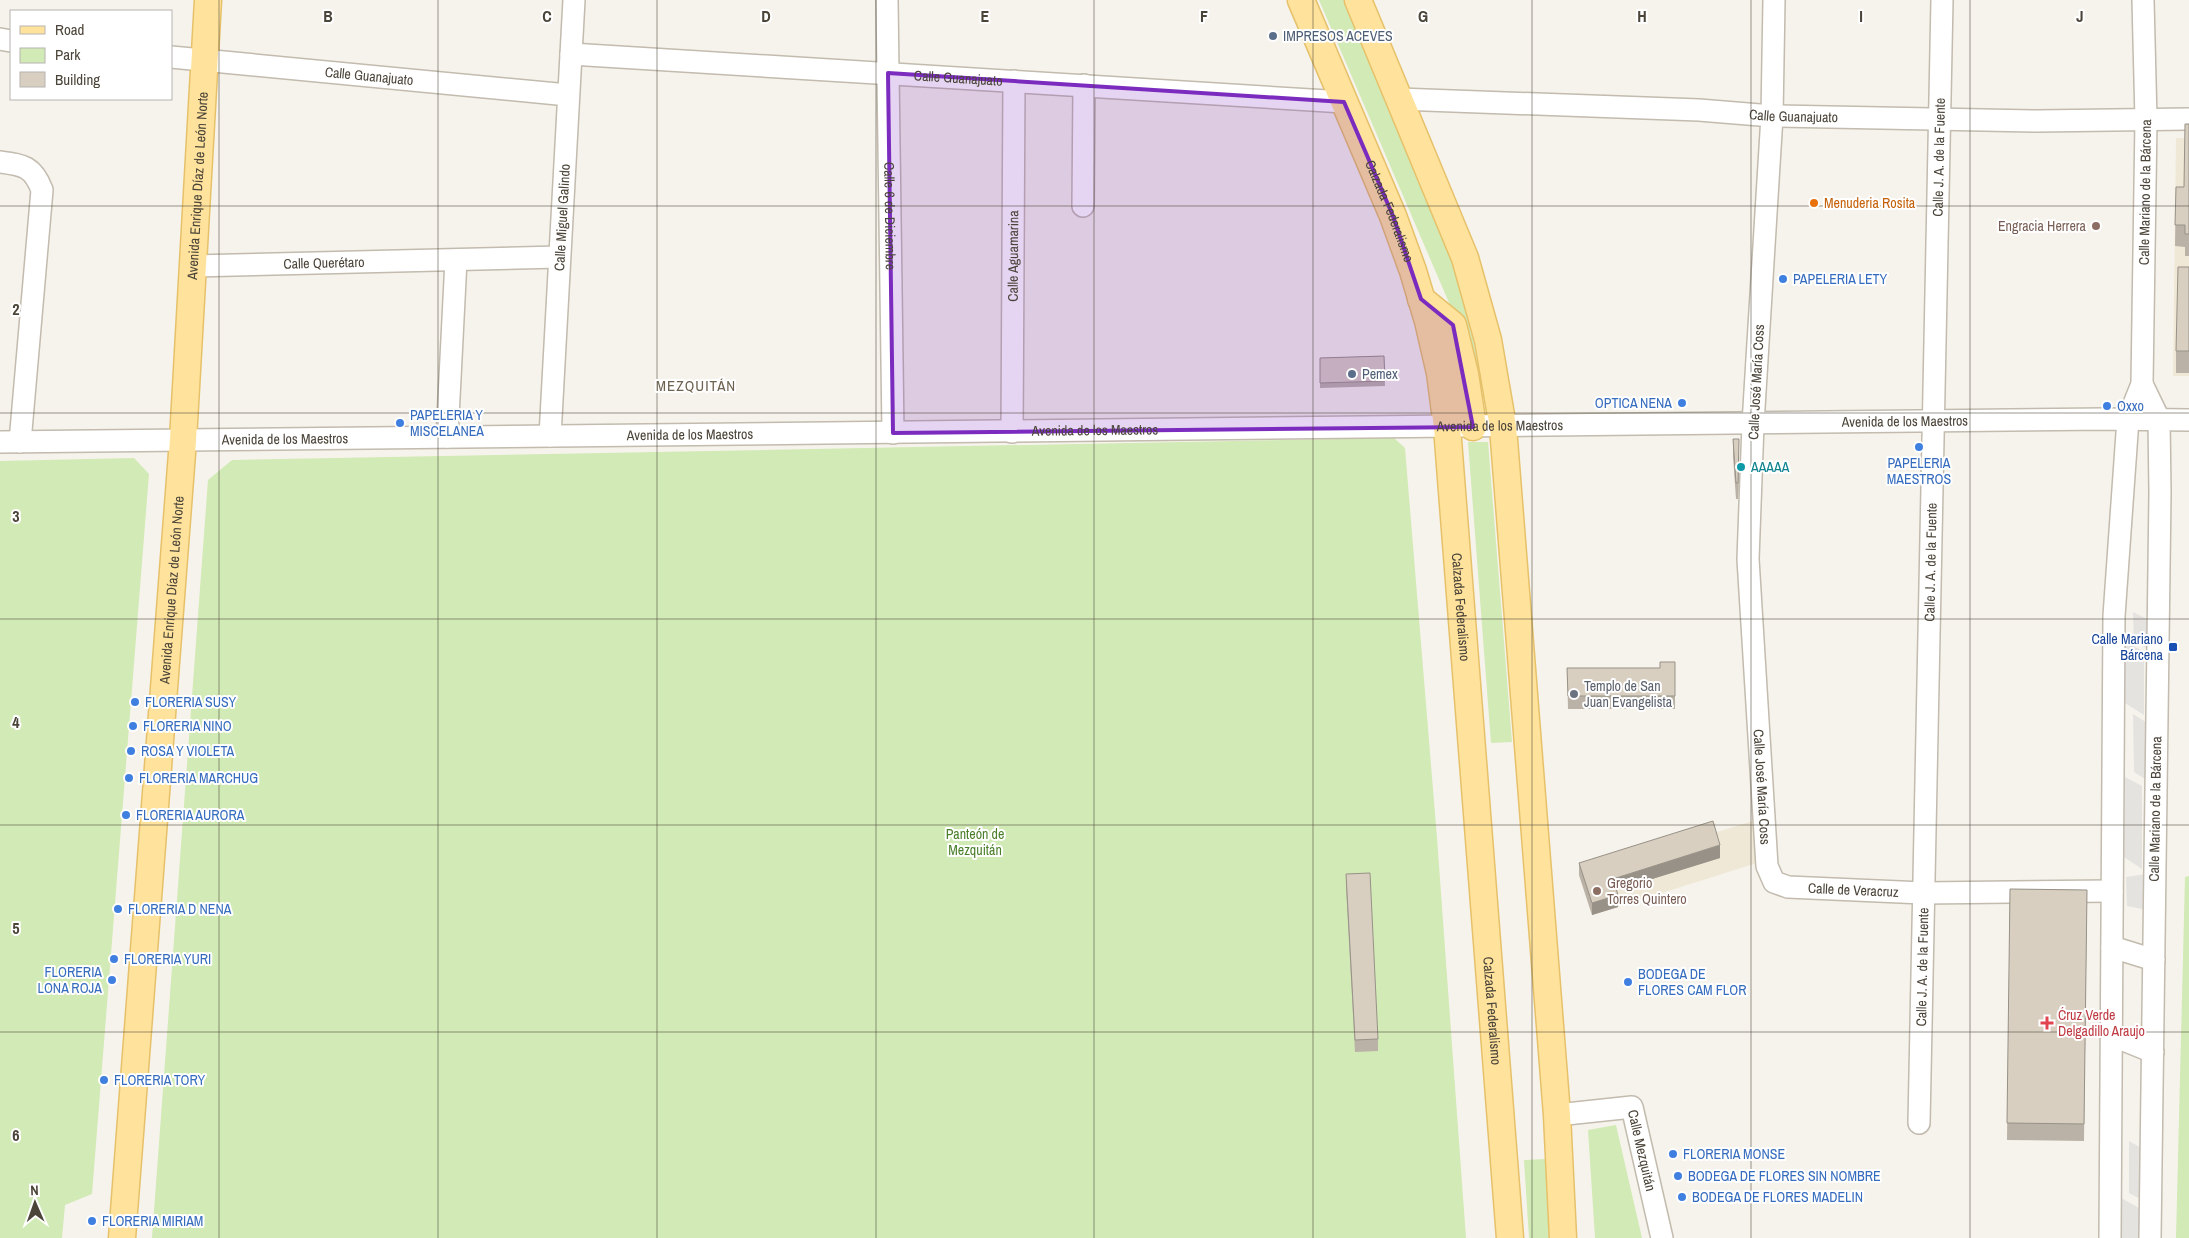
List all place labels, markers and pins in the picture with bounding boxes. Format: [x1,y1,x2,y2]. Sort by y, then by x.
place label: IMPRESOS ACEVES [1283,27,1393,45]
marker: IMPRESOS ACEVES [1267,30,1279,42]
place label: Menuderia Rosita [1824,194,1916,212]
marker: Menuderia Rosita [1808,197,1820,209]
place label: Engracia Herrera [1998,217,2087,235]
marker: Engracia Herrera [2090,220,2102,232]
place label: PAPELERIA LETY [1793,270,1888,288]
marker: PAPELERIA LETY [1777,273,1789,285]
place label: Pemex [1362,365,1398,383]
marker: Pemex [1346,368,1358,380]
place label: OPTICA NENA [1595,394,1672,412]
marker: OPTICA NENA [1676,397,1688,409]
place label: Oxxo [2117,397,2144,415]
marker: Oxxo [2101,400,2113,412]
place label: PAPELERIA Y MISCELANEA [410,406,484,440]
marker: PAPELERIA Y MISCELANEA [394,417,406,429]
marker: PAPELERIA MAESTROS [1913,441,1925,453]
place label: PAPELERIA MAESTROS [1887,454,1952,488]
place label: AAAAA [1750,458,1790,476]
marker: AAAAA [1735,461,1747,473]
place label: Calle Mariano Bárcena [2092,630,2164,664]
marker: Calle Mariano Bárcena [2167,641,2179,653]
place label: Templo de San Juan Evangelista [1584,677,1673,711]
marker: Templo de San Juan Evangelista [1568,688,1580,700]
place label: FLORERIA SUSY [145,693,237,711]
marker: FLORERIA SUSY [129,696,141,708]
place label: FLORERIA NINO [143,717,232,735]
marker: FLORERIA NINO [127,720,139,732]
place label: ROSA Y VIOLETA [141,742,235,760]
marker: ROSA Y VIOLETA [125,745,137,757]
place label: FLORERIA MARCHUG [139,769,258,787]
marker: FLORERIA MARCHUG [123,772,135,784]
place label: FLORERIA AURORA [136,806,245,824]
marker: FLORERIA AURORA [120,809,132,821]
place label: Gregorio Torres Quintero [1607,874,1687,908]
marker: Gregorio Torres Quintero [1591,885,1603,897]
place label: FLORERIA D NENA [128,900,232,918]
marker: FLORERIA D NENA [112,903,124,915]
place label: FLORERIA YURI [124,950,211,968]
marker: FLORERIA YURI [108,953,120,965]
place label: FLORERIA LONA ROJA [38,963,102,997]
place label: BODEGA DE FLORES CAM FLOR [1638,965,1746,999]
marker: FLORERIA LONA ROJA [106,974,118,986]
marker: BODEGA DE FLORES CAM FLOR [1622,976,1634,988]
place label: Ćruz Verde Delgadillo Araujo [2058,1006,2145,1040]
marker: Ćruz Verde Delgadillo Araujo [2040,1016,2054,1030]
place label: FLORERIA TORY [114,1071,206,1089]
marker: FLORERIA TORY [98,1074,110,1086]
place label: FLORERIA MONSE [1683,1145,1785,1163]
marker: FLORERIA MONSE [1667,1148,1679,1160]
place label: BODEGA DE FLORES SIN NOMBRE [1688,1167,1881,1185]
marker: BODEGA DE FLORES SIN NOMBRE [1672,1170,1684,1182]
place label: BODEGA DE FLORES MADELIN [1692,1188,1863,1206]
marker: BODEGA DE FLORES MADELIN [1676,1191,1688,1203]
place label: FLORERIA MIRIAM [102,1212,203,1230]
marker: FLORERIA MIRIAM [86,1215,98,1227]

